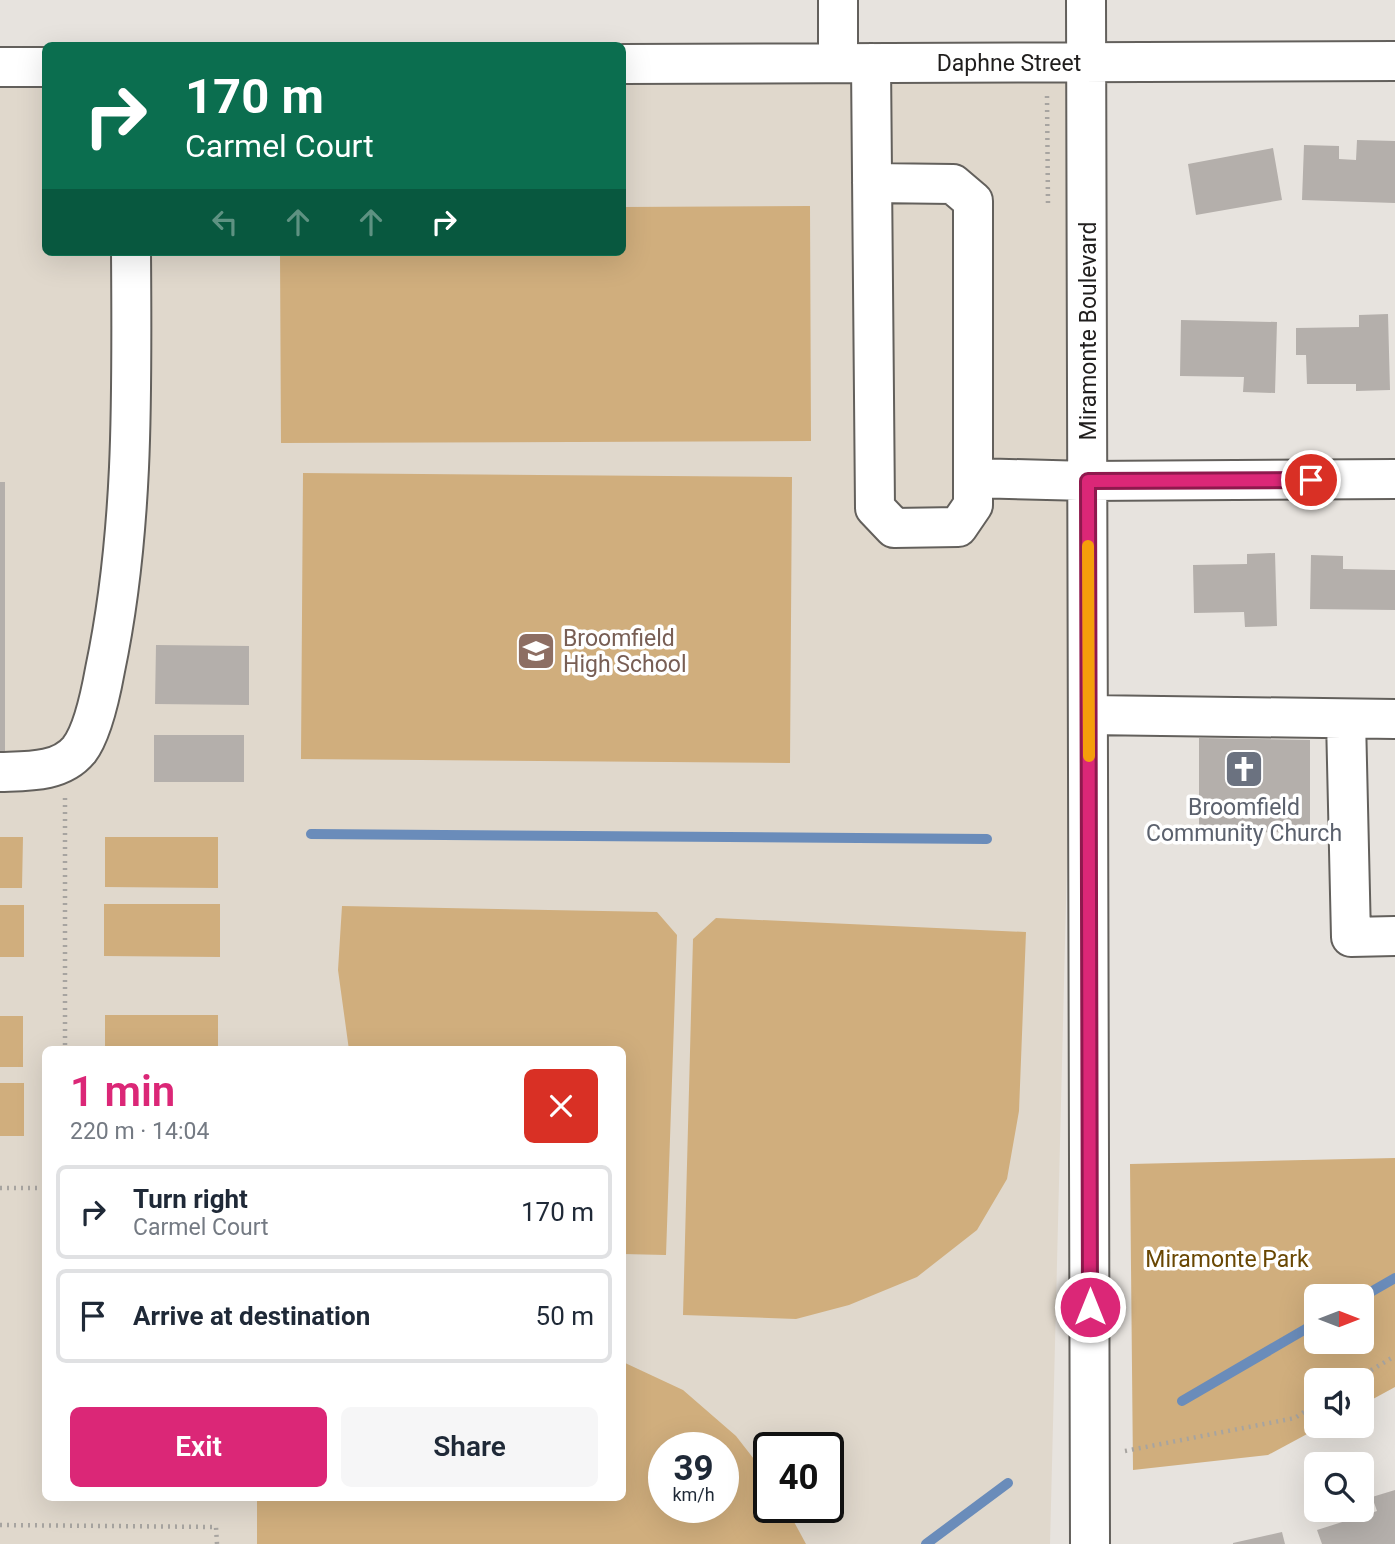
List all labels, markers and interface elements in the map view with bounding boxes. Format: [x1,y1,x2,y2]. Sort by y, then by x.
street label: Daphne Street [937,50,1081,77]
text: 170 m [185,68,324,125]
icon: right [70,70,161,161]
text: Carmel Court [185,127,374,165]
icon: left [206,203,244,241]
icon: ahead [279,203,317,241]
icon: ahead [352,203,390,241]
icon: right [425,203,463,241]
street label: Miramonte Boulevard [1075,222,1102,440]
pin [1281,450,1341,510]
icon: arrive [1292,461,1330,499]
place label: Broomfield High School [563,625,686,678]
school or university icon: Broomfield High School [515,630,557,672]
church icon: Broomfield Community Church [1223,748,1265,790]
place label: Broomfield Community Church [1146,794,1342,847]
text: 1 min [70,1067,175,1116]
button: close [524,1069,598,1143]
text: 220 m · 14:04 [70,1118,209,1145]
text: Turn right [133,1184,248,1214]
icon: right [74,1193,112,1231]
text: 170 m [521,1197,594,1227]
text: Carmel Court [133,1214,269,1241]
park label: Miramonte Park [1145,1246,1309,1273]
position arrow [1053,1270,1127,1344]
north arrow [1304,1284,1374,1354]
map controls [1304,1284,1374,1522]
icon: arrive [74,1297,112,1335]
text: Arrive at destination [133,1301,370,1331]
text: 50 m [536,1301,594,1331]
button: sound [1304,1368,1374,1438]
button: Exit [70,1407,327,1487]
button: Share [341,1407,598,1487]
speed limit sign: 40 [753,1432,844,1523]
text: 39 [673,1448,714,1489]
button: search [1304,1452,1374,1522]
text: km/h [672,1484,715,1505]

